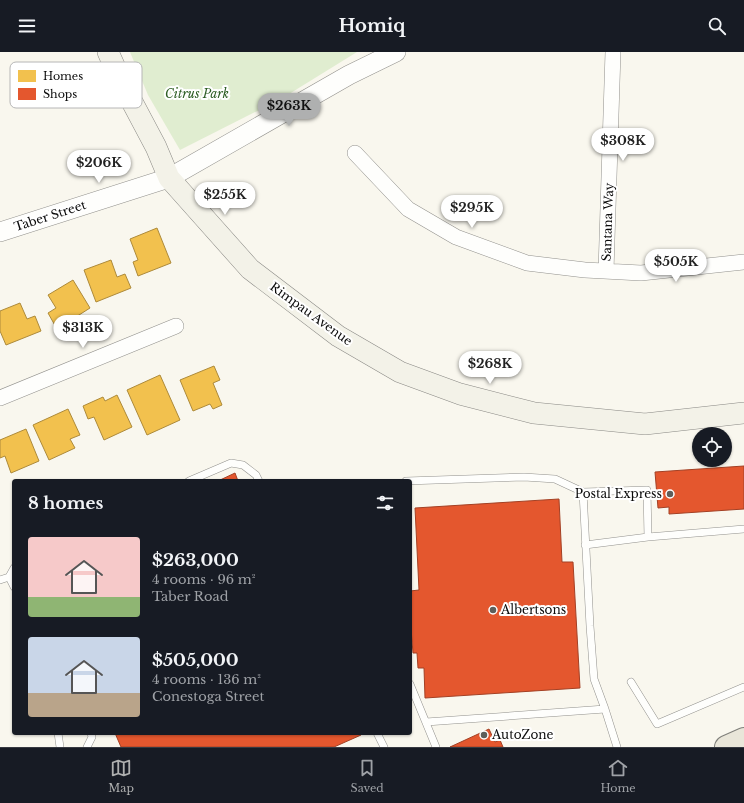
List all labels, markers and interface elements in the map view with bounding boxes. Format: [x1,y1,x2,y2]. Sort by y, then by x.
icon: menu [16,15,38,37]
text: Homiq [338,15,406,37]
icon: search [706,15,728,37]
legend [10,62,142,108]
text: Homes [43,69,83,83]
park label: Citrus Park [165,86,229,101]
text: Shops [43,87,77,101]
pin: $263K [261,93,317,127]
text: $263K [267,97,311,114]
pin: $308K [595,128,651,162]
text: $308K [600,132,646,149]
pin: $206K [71,150,127,184]
text: $206K [76,154,122,171]
pin: $255K [197,182,253,216]
street label: Santana Way [599,182,616,262]
text: $255K [204,186,247,203]
pin: $295K [444,195,500,229]
street label: Taber Street [12,197,88,234]
text: $295K [450,199,494,216]
pin: $505K [648,249,704,283]
text: $505K [654,253,698,270]
street label: Rimpau Avenue [267,279,355,349]
pin: $313K [55,315,111,349]
text: $313K [62,319,104,336]
pin: $268K [462,351,518,385]
text: $268K [468,355,512,372]
map controls [692,427,732,467]
button: locate [692,427,732,467]
place label: Postal Express [575,486,662,501]
marker: Postal Express [665,489,675,499]
icon: filters [374,492,396,514]
text: 8 homes [28,493,103,514]
text: $263,000 [152,550,239,571]
icon: home [60,553,108,601]
text: 4 rooms · 96 m² [152,571,256,588]
text: Taber Road [152,588,228,605]
place label: Albertsons [500,602,566,617]
marker: Albertsons [488,605,498,615]
text: $505,000 [152,650,239,671]
icon: home [60,653,108,701]
text: 4 rooms · 136 m² [152,671,261,688]
text: Conestoga Street [152,688,264,705]
place label: AutoZone [491,727,554,742]
marker: AutoZone [479,730,489,740]
tab: Map [108,757,134,795]
tab: Saved [351,757,384,795]
tab: Home [600,757,636,795]

